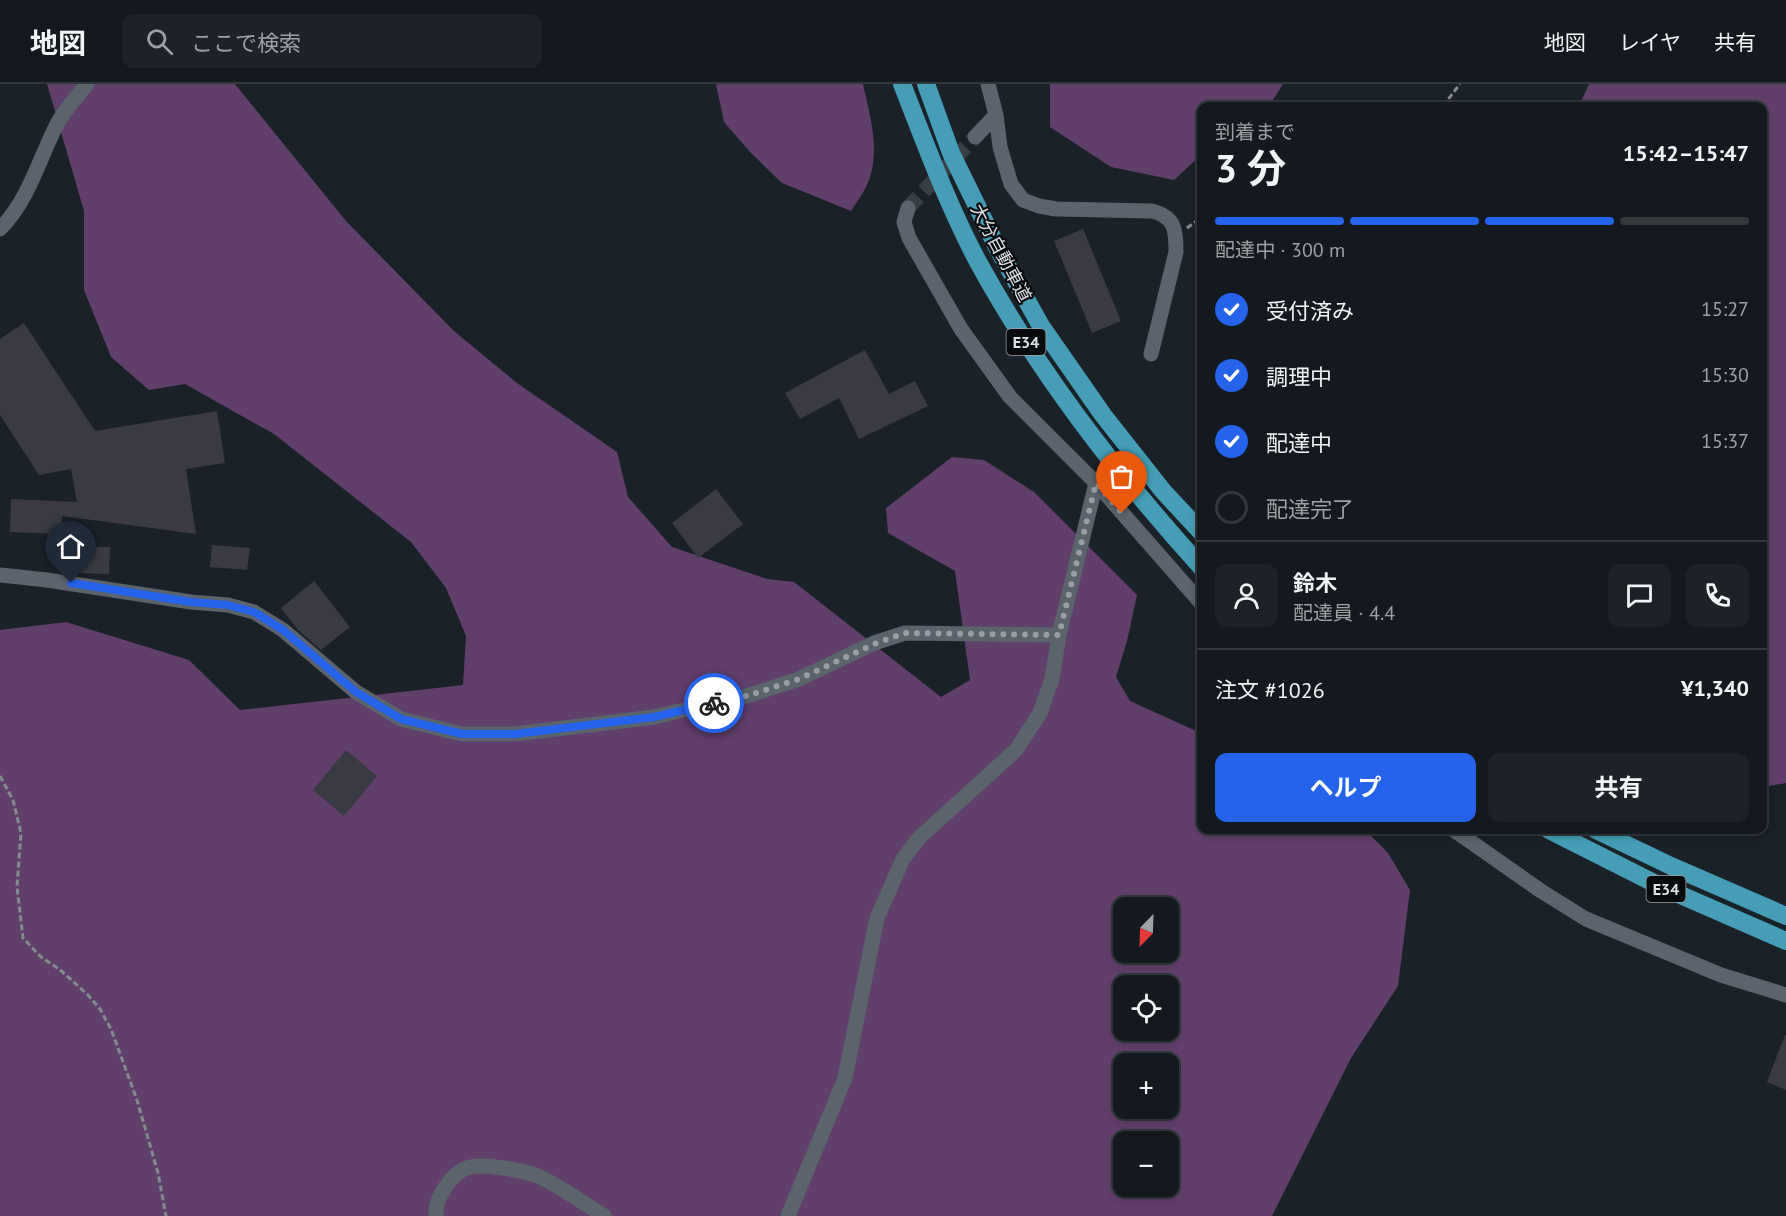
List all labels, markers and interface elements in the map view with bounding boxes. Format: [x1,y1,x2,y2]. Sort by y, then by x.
search box [122,14,542,68]
text: 地図 [30,24,86,61]
icon: search [143,25,176,58]
text: ここで検索 [191,29,301,57]
text: 地図 [1544,29,1586,56]
text: レイヤ [1619,29,1681,56]
text: 共有 [1714,29,1756,56]
text: 到着まで [1215,119,1295,145]
text: 15:42–15:47 [1623,139,1749,167]
text: 3 分 [1215,142,1286,193]
street label: 大分自動車道 [966,200,1037,306]
text: 配達中 · 300 m [1215,237,1345,263]
icon: check [1215,293,1248,326]
text: 15:27 [1701,296,1749,322]
text: 受付済み [1266,297,1354,325]
road number: E34 [1006,329,1046,355]
icon: check [1215,359,1248,392]
text: 15:30 [1701,362,1749,388]
text: 調理中 [1266,363,1332,391]
icon: check [1215,425,1248,458]
text: 15:37 [1701,428,1749,454]
text: 配達中 [1266,429,1332,457]
pin [1096,451,1147,513]
icon: bag [1105,460,1138,493]
text: 配達完了 [1266,495,1354,523]
pin [45,521,96,583]
icon: home [54,530,87,563]
button: person [1215,564,1278,627]
button: chat [1608,564,1671,627]
button: phone [1686,564,1749,627]
text: 鈴木 [1293,569,1337,597]
text: 配達員 · 4.4 [1293,600,1395,626]
courier [684,673,744,733]
text: ¥1,340 [1681,674,1749,702]
text: 注文 #1026 [1215,676,1325,704]
icon: bike [698,687,731,720]
button: ヘルプ [1215,753,1476,822]
button: 共有 [1488,753,1749,822]
road number: E34 [1646,876,1686,902]
north arrow [1113,897,1179,963]
map controls [1113,897,1179,1197]
button: locate [1113,975,1179,1041]
button: + [1113,1053,1179,1119]
button: − [1113,1131,1179,1197]

